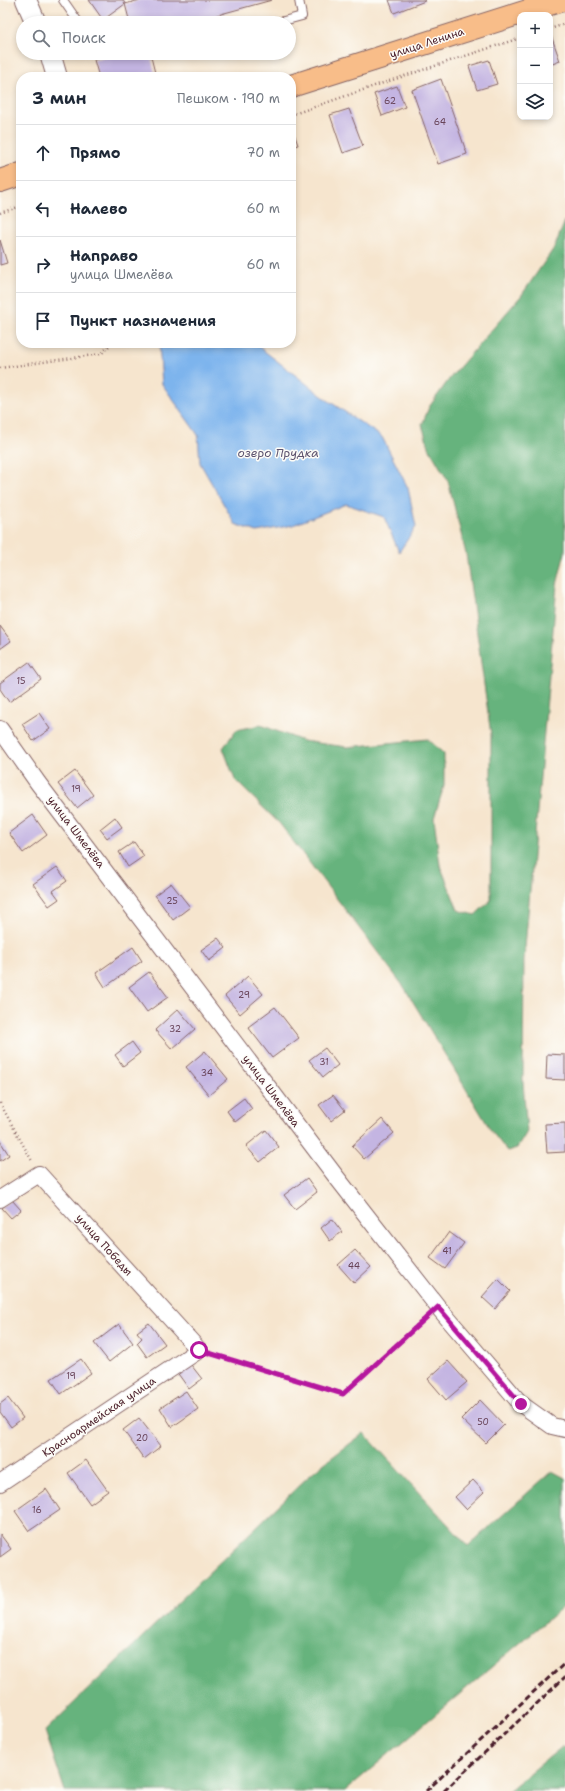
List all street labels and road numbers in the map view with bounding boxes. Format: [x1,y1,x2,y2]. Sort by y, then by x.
street label: улица Ленина [388,24,466,62]
street label: улица Шмелёва [44,793,108,871]
street label: улица Шмелёва [239,1052,303,1130]
street label: улица Победы [72,1211,136,1279]
street label: Красноармейская улица [39,1373,159,1461]

